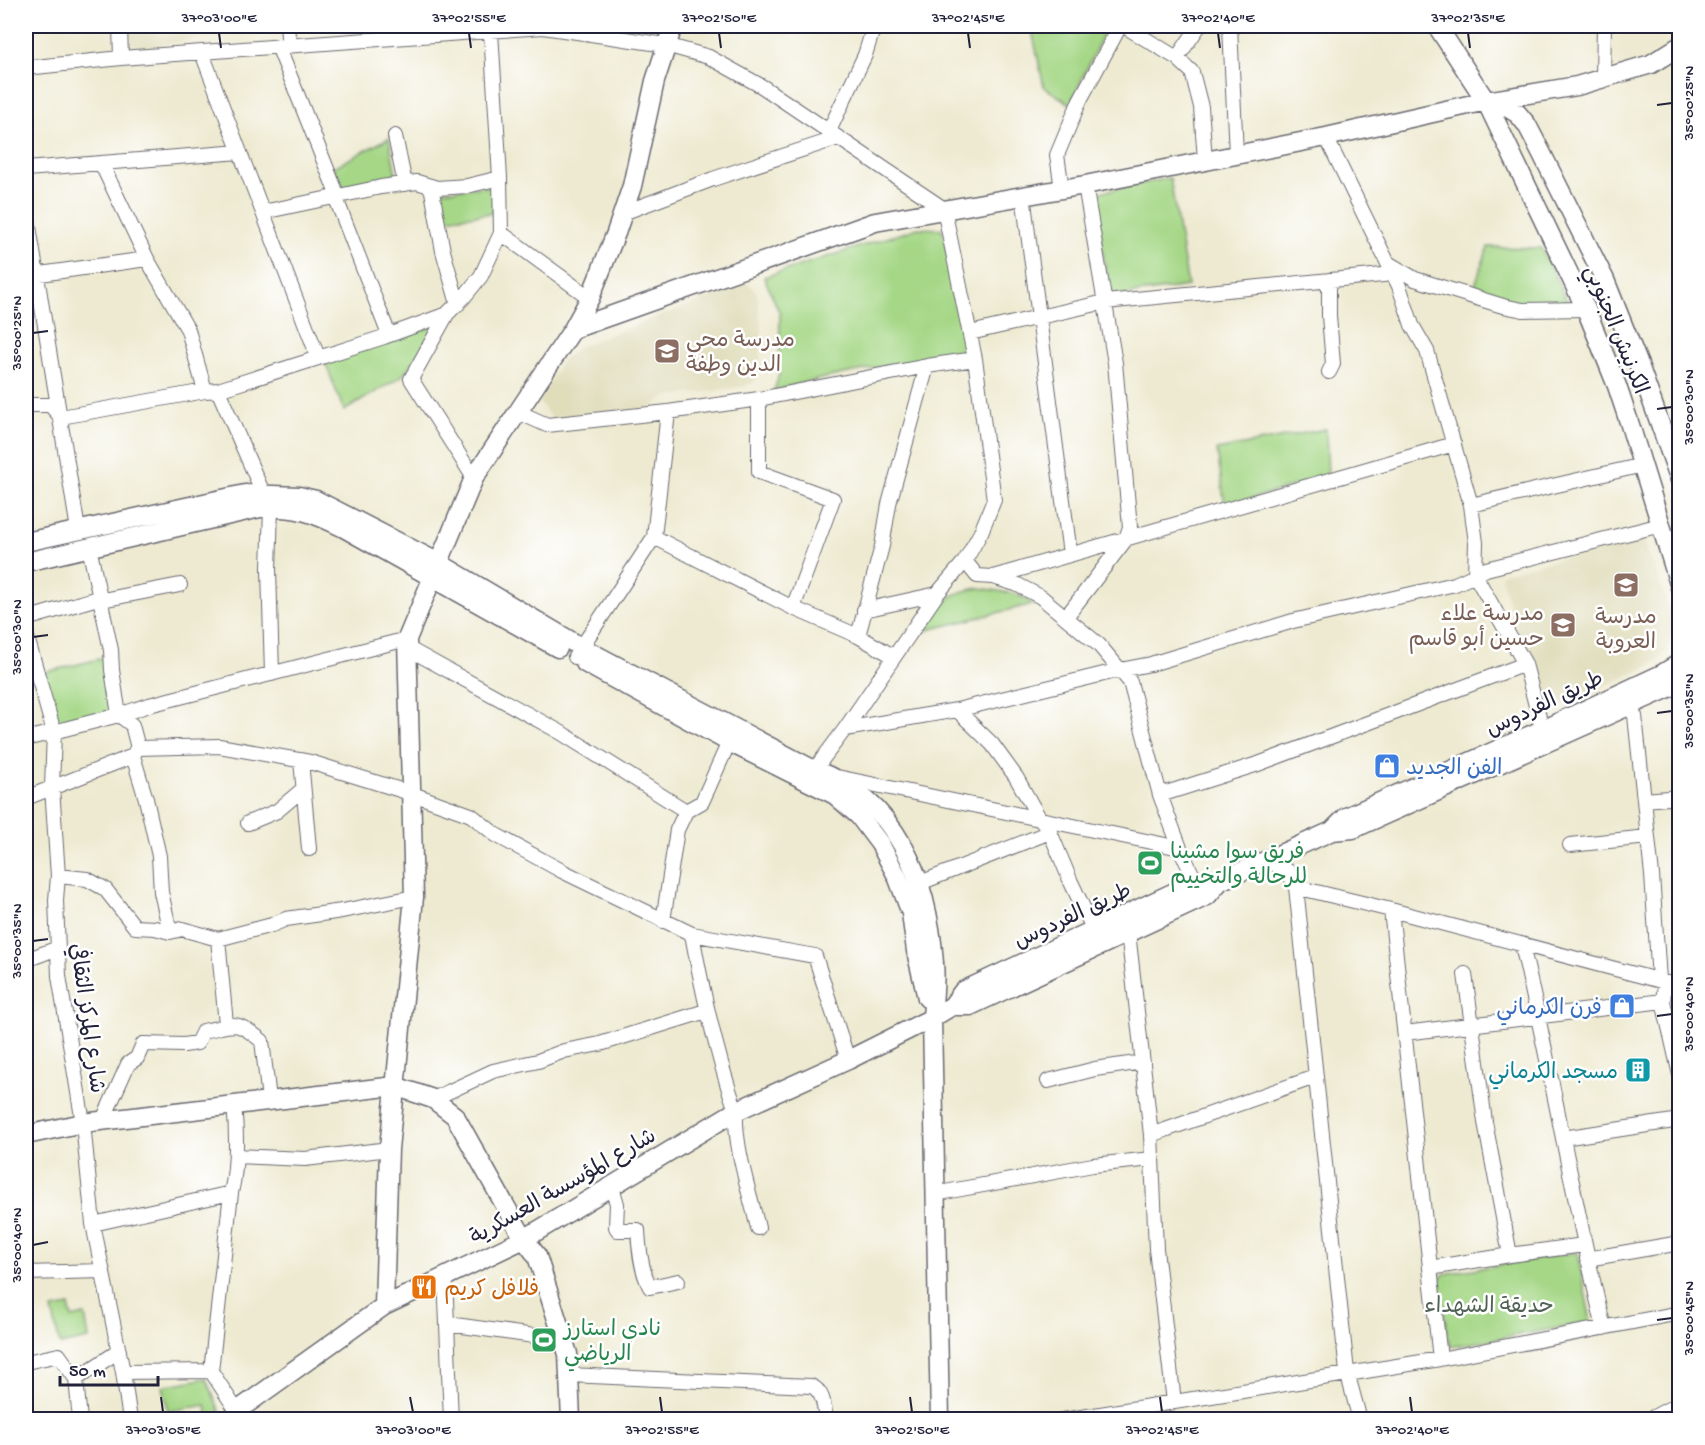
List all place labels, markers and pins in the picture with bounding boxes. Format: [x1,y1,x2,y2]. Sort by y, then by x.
place label: مدرسة محي الدين وطفة [686,329,795,380]
school or university icon: مدرسة محي الدين وطفة [652,336,682,366]
school or university icon: مدرسة العروبة [1611,570,1641,600]
place label: مدرسة علاء حسين أبو قاسم [1408,603,1544,654]
place label: مدرسة العروبة [1595,606,1657,657]
school or university icon: مدرسة علاء حسين أبو قاسم [1548,610,1578,640]
shop icon: الفن الجديد [1372,751,1402,781]
place label: الفن الجديد [1406,757,1503,783]
place label: فريق سوا مشينا للرحالة والتخييم [1170,841,1307,892]
sports icon: فريق سوا مشينا للرحالة والتخييم [1135,848,1165,878]
shop icon: فرن الكرماني [1607,991,1637,1021]
place label: فرن الكرماني [1496,997,1602,1026]
building icon: مسجد الكرماني [1623,1055,1653,1085]
place label: مسجد الكرماني [1488,1061,1618,1090]
restaurant icon: فلافل كريم [409,1272,439,1302]
place label: فلافل كريم [444,1278,539,1304]
place label: نادي استارز الرياضي [562,1318,661,1372]
sports icon: نادي استارز الرياضي [529,1325,559,1355]

